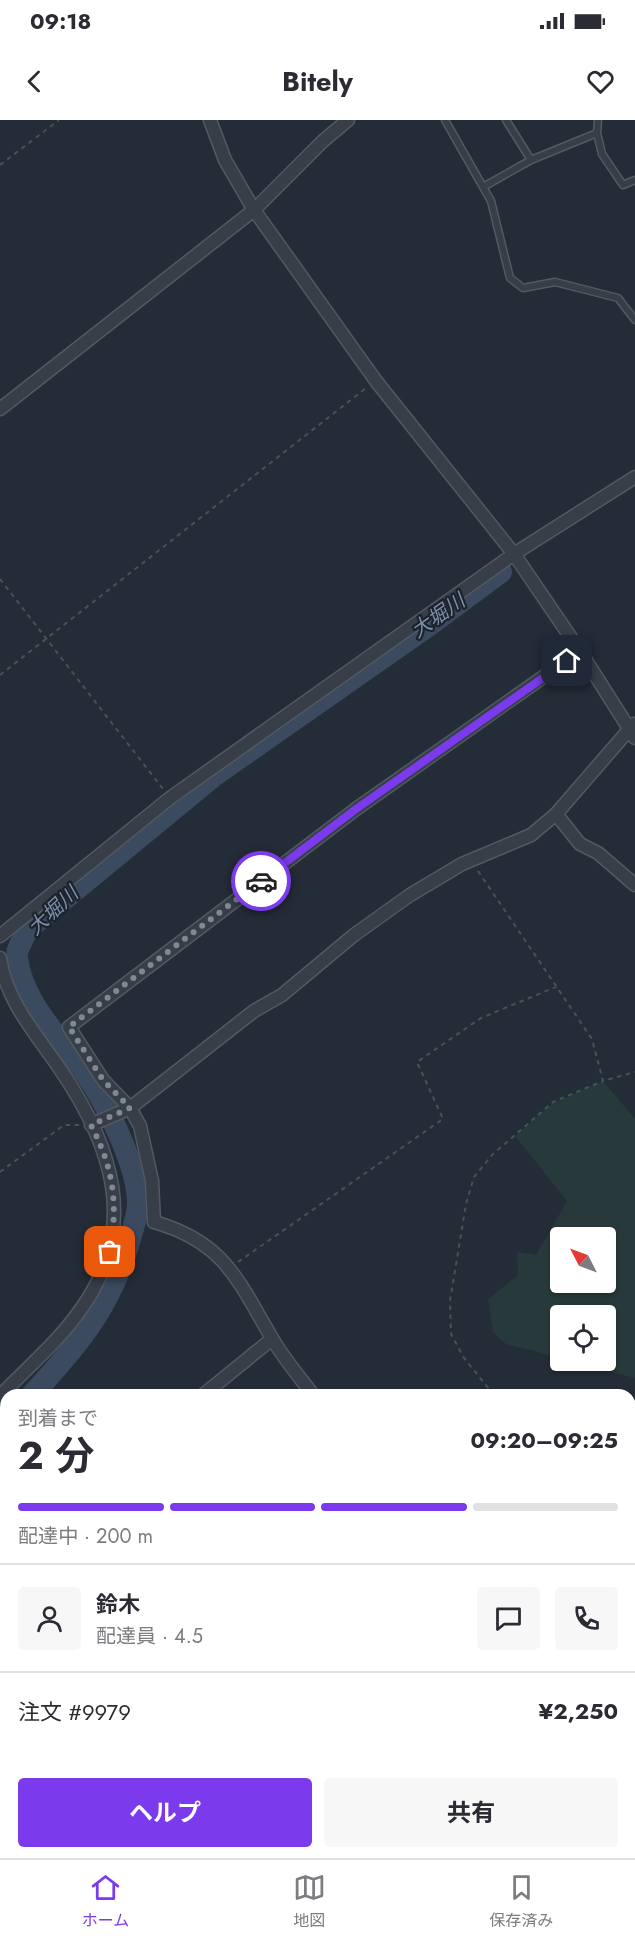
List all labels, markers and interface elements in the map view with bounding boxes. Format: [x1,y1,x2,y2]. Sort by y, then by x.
text: 09:18 [30,5,91,37]
text: Bitely [282,62,353,101]
icon: back [18,65,51,98]
icon: heart [584,65,617,98]
water label: 大堀川 [405,586,473,645]
pin [541,635,592,686]
icon: home [550,644,583,677]
courier [231,851,291,911]
icon: car [245,865,278,898]
water label: 大堀川 [21,879,86,942]
pin [84,1226,135,1277]
north arrow [550,1227,616,1293]
map controls [550,1227,616,1371]
icon: bag [93,1235,126,1268]
button: locate [550,1305,616,1371]
text: 到着まで [18,1404,98,1433]
text: 09:20–09:25 [470,1424,618,1456]
text: 2 分 [18,1427,94,1484]
text: 配達中 · 200 m [18,1522,153,1551]
button: person [18,1587,81,1650]
button: chat [477,1587,540,1650]
button: phone [555,1587,618,1650]
text: 鈴木 [96,1588,140,1620]
text: 配達員 · 4.5 [96,1622,203,1651]
text: ¥2,250 [539,1695,618,1727]
text: 注文 #9979 [18,1696,131,1728]
button: ヘルプ [18,1778,312,1847]
button: 共有 [324,1778,618,1847]
tab: ホーム [82,1871,129,1932]
tab: 地図 [293,1871,326,1932]
tab: 保存済み [489,1871,553,1932]

